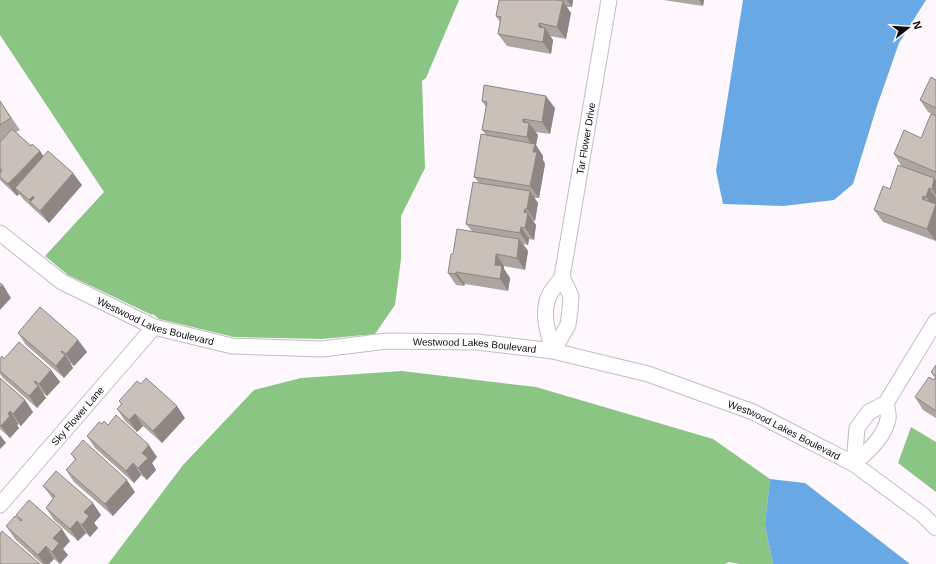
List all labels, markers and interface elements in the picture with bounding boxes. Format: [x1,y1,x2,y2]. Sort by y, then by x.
north arrow [888,8,928,48]
text: N [911,20,924,31]
street label: Tar Flower Drive [574,101,598,175]
street label: Westwood Lakes Boulevard [95,295,215,347]
street label: Westwood Lakes Boulevard [413,336,537,355]
street label: Sky Flower Lane [49,384,106,448]
street label: Westwood Lakes Boulevard [726,398,842,462]

